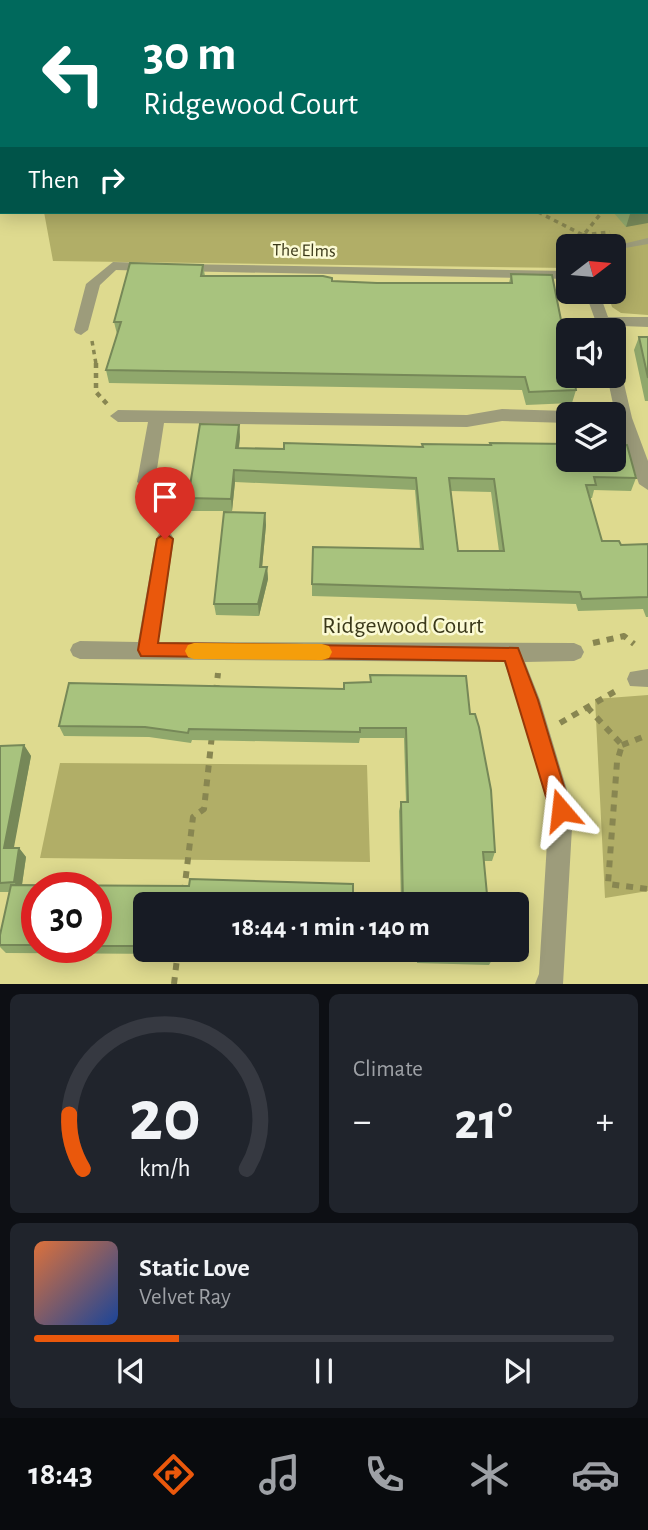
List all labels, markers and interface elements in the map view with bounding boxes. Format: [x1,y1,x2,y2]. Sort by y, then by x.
icon: left [28,28,119,119]
text: 30 m [143,30,237,79]
text: Ridgewood Court [143,88,358,120]
icon: right [93,161,131,199]
text: Then [28,167,79,193]
north arrow [556,234,626,304]
map controls [556,234,626,472]
street label: The Elms [272,241,336,261]
button: sound [556,318,626,388]
button: layers [556,402,626,472]
pin [135,467,195,539]
icon: arrive [146,478,184,516]
street label: Ridgewood Court [322,614,484,638]
position arrow [524,773,598,847]
speed limit sign: 30 [21,872,112,963]
text: 18:44 · 1 min · 140 m [232,914,430,940]
text: Climate [353,1058,423,1081]
text: 20 [128,1082,201,1155]
text: 21° [454,1096,513,1148]
text: − [353,1103,371,1141]
text: + [596,1103,614,1141]
text: km/h [139,1156,190,1181]
text: Static Love [139,1255,250,1281]
text: Velvet Ray [139,1286,231,1309]
icon: previous [112,1352,150,1390]
icon: pause [305,1352,343,1390]
icon: next [498,1352,536,1390]
icon: directions [149,1450,198,1499]
icon: music [255,1450,304,1499]
icon: phone [360,1450,409,1499]
icon: climate [465,1450,514,1499]
icon: car [571,1450,620,1499]
text: 18:43 [28,1458,93,1490]

